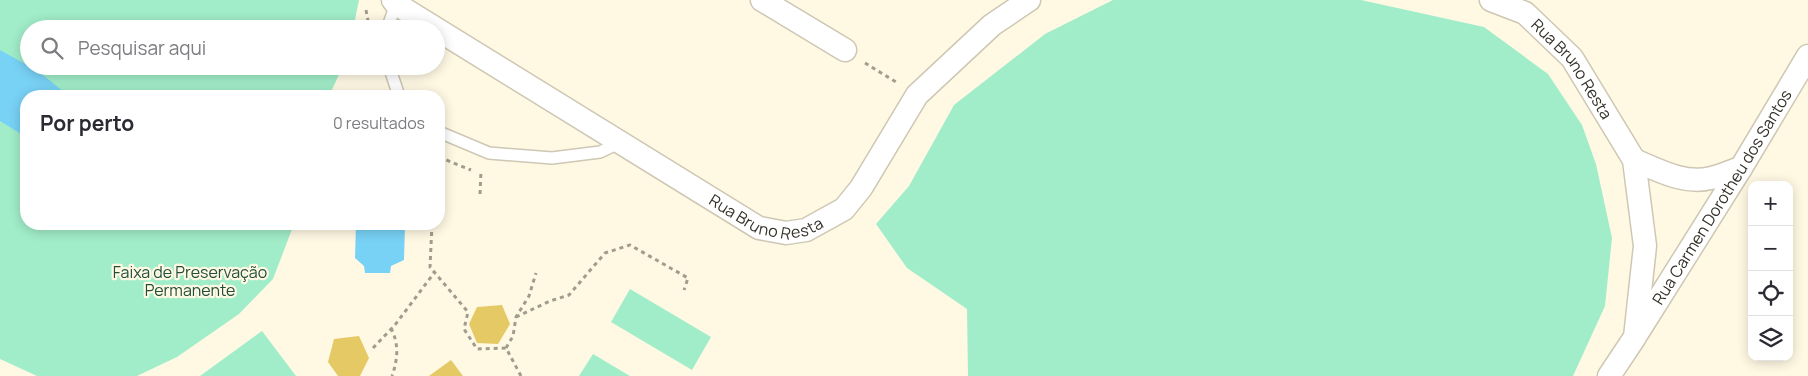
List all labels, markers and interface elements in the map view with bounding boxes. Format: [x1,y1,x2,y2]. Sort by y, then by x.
street label: Rua Bruno Resta [1526,14,1618,123]
search box [20,20,445,75]
icon: search [38,34,66,62]
text: Pesquisar aqui [78,35,206,61]
street label: Rua Carmen Dorotheu dos Santos [1647,85,1797,309]
text: Por perto [40,109,134,137]
text: 0 resultados [333,112,425,134]
map controls [1748,181,1793,361]
button: + [1748,181,1793,226]
street label: Rua Bruno Resta [705,189,827,245]
button: − [1748,226,1793,271]
park label: Faixa de Preservação Permanente [113,261,267,301]
button: locate [1748,271,1793,316]
button: layers [1748,316,1793,361]

